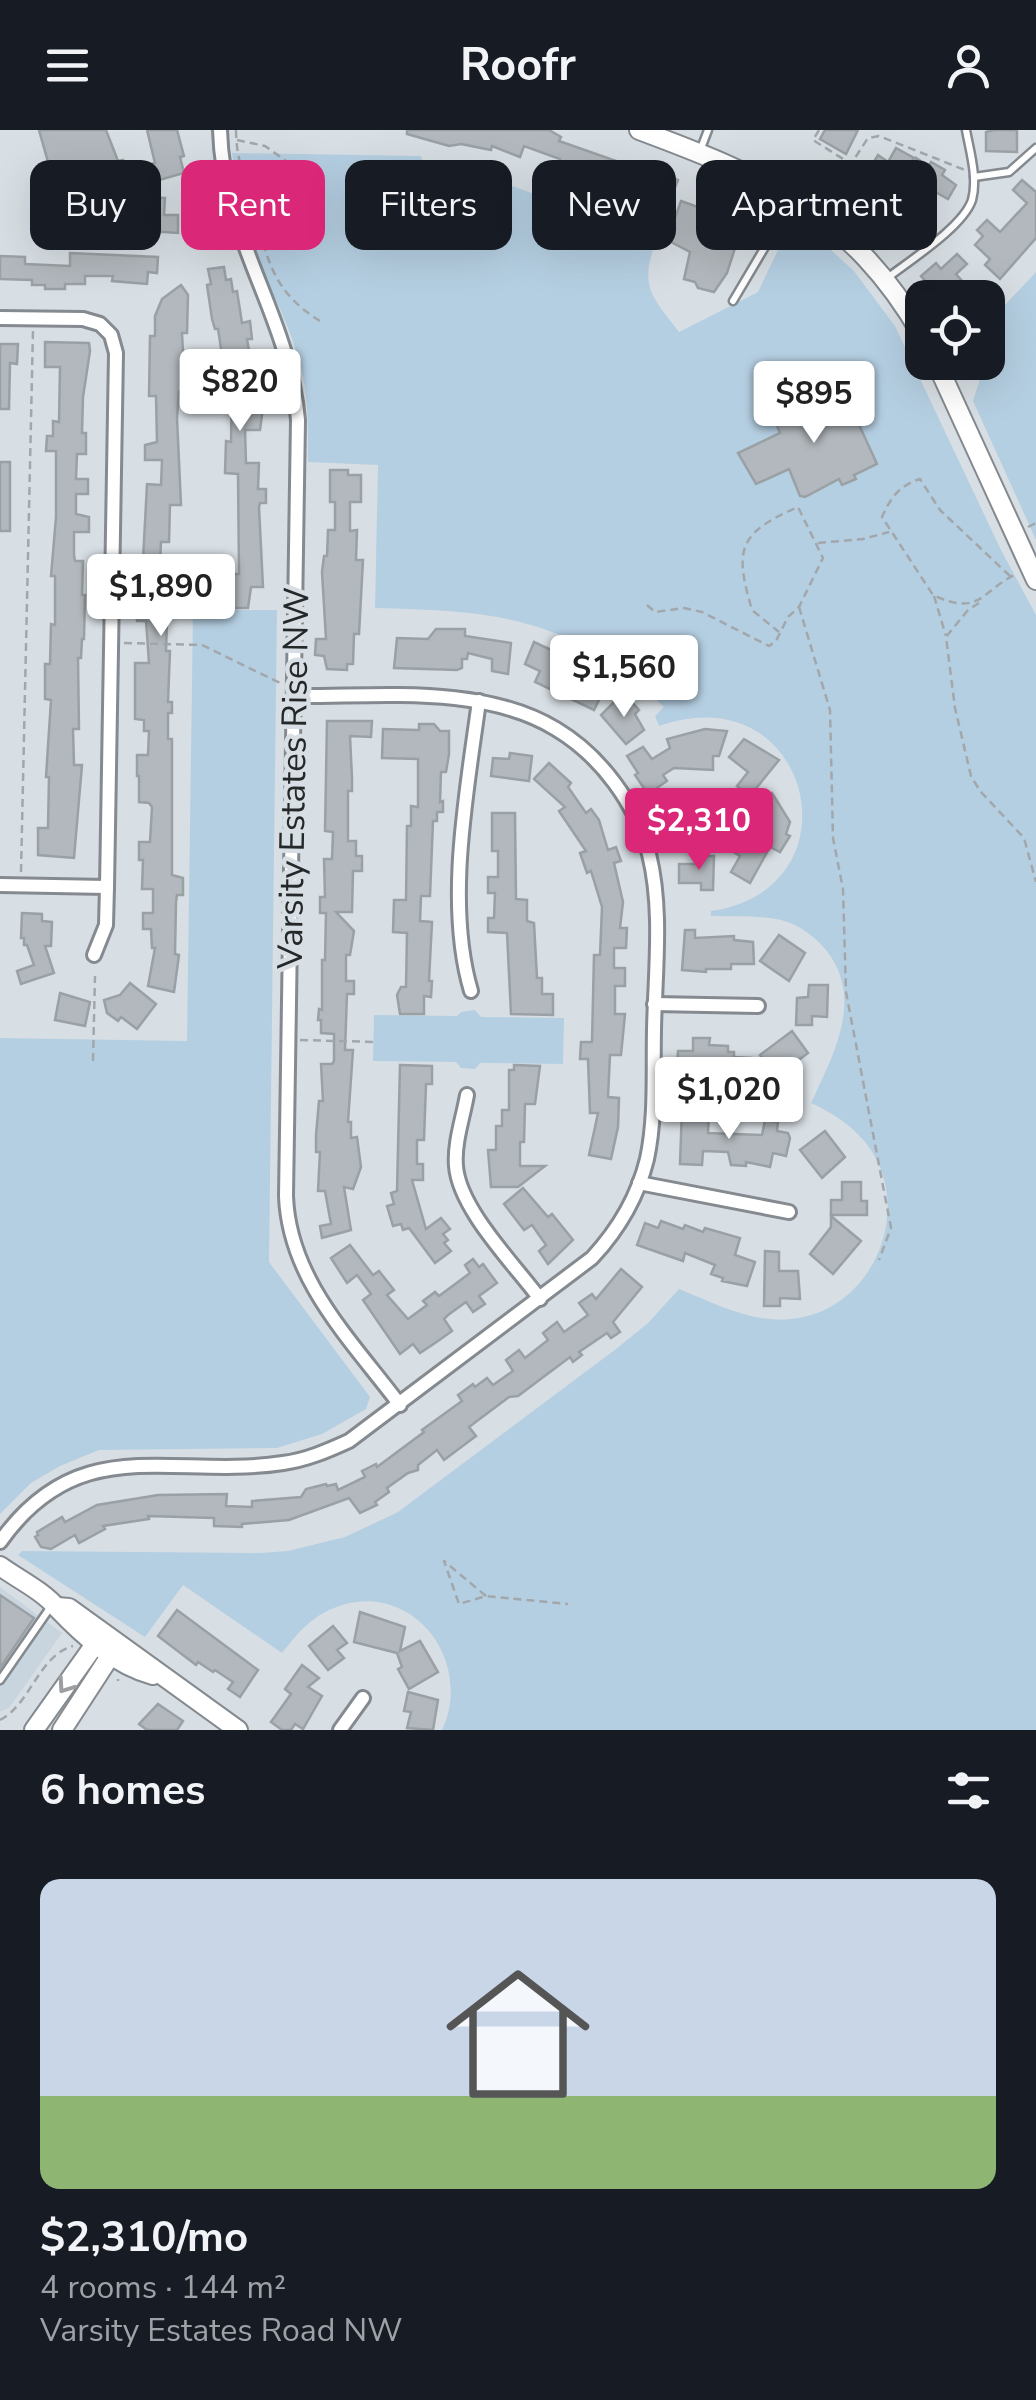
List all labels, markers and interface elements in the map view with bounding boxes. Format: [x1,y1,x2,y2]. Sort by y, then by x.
text: Roofr [460,35,576,96]
icon: menu [40,38,95,93]
icon: person [941,38,996,93]
chip: Buy [30,160,161,250]
chip: Rent [181,160,325,250]
chip: Filters [345,160,512,250]
chip: New [532,160,676,250]
chip: Apartment [696,160,937,250]
map controls [905,280,1005,380]
button: locate [905,280,1005,380]
pin: $820 [181,349,299,434]
text: $820 [202,360,278,403]
pin: $895 [755,361,873,446]
text: $895 [776,372,852,415]
pin: $1,890 [80,554,242,639]
text: $1,890 [109,565,213,608]
street label: Varsity Estates Rise NW [267,587,320,970]
pin: $1,560 [543,635,705,720]
text: $1,560 [572,646,676,689]
pin: $2,310 [618,788,780,873]
text: $2,310 [647,799,751,842]
pin: $1,020 [648,1057,810,1142]
text: $1,020 [677,1068,781,1111]
one-way arrow [59,1675,77,1694]
text: 6 homes [40,1762,205,1819]
icon: filters [941,1763,996,1818]
icon: home [428,1944,608,2124]
text: $2,310/mo [40,2209,248,2266]
text: 4 rooms · 144 m² [40,2266,286,2309]
text: Varsity Estates Road NW [40,2309,402,2352]

